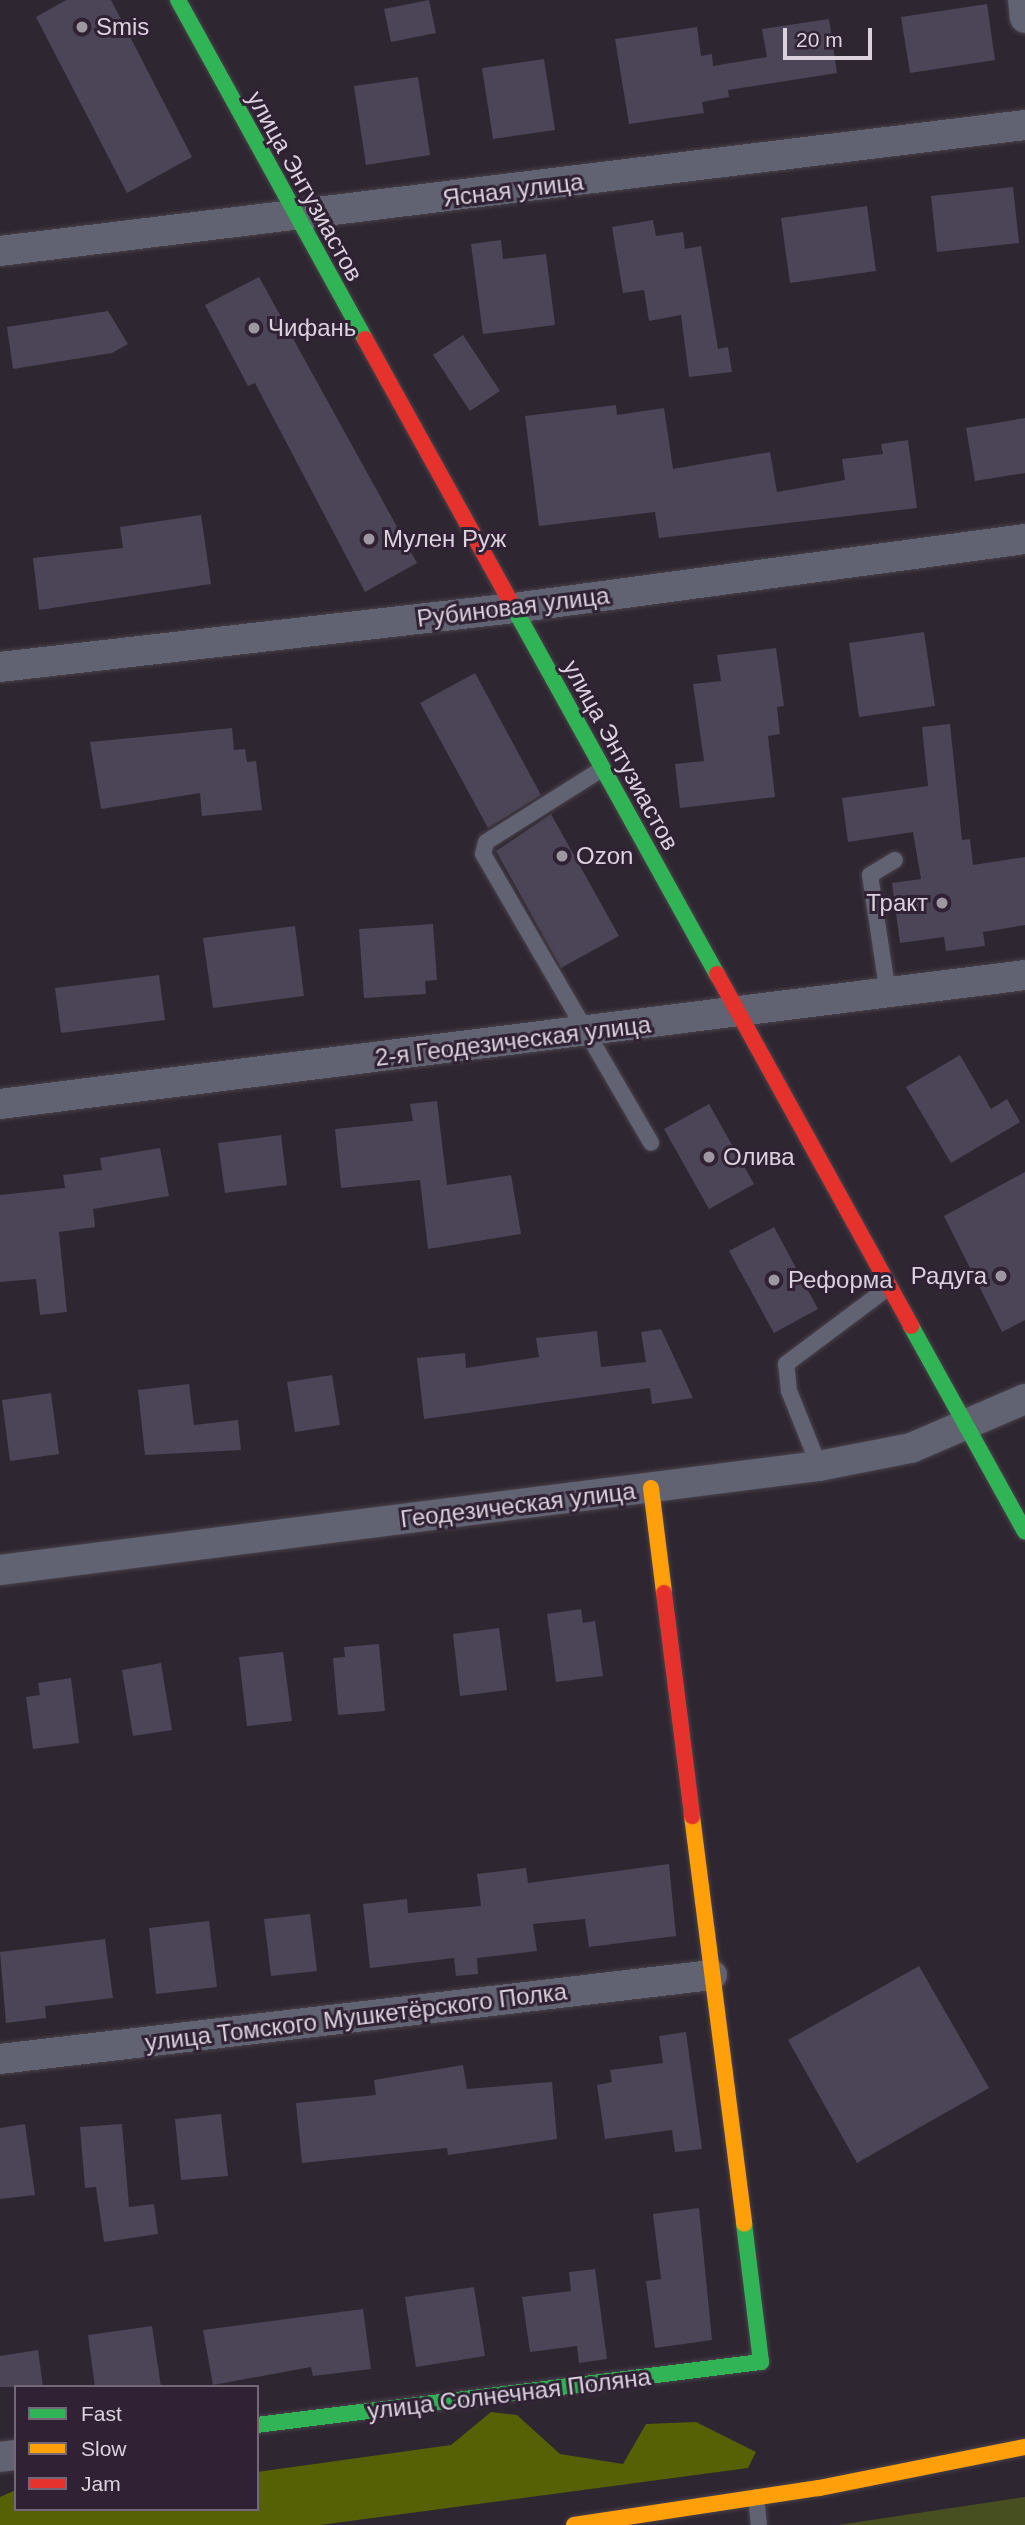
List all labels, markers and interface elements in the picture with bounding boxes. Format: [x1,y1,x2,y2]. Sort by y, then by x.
place label: Smis [96,13,149,41]
scale bar [787,14,876,58]
marker: Smis [74,19,90,35]
text: 20 m [796,28,843,51]
street label: улица Энтузиастов [241,86,369,286]
street label: Ясная улица [441,167,585,213]
place label: Чифань [268,314,356,342]
marker: Чифань [246,320,262,336]
place label: Мулен Руж [383,525,506,553]
marker: Мулен Руж [361,531,377,547]
street label: Рубиновая улица [415,581,611,633]
street label: улица Энтузиастов [557,655,685,855]
place label: Ozon [576,842,633,870]
marker: Ozon [554,848,570,864]
place label: Тракт [866,889,928,917]
marker: Тракт [934,895,950,911]
street label: 2-я Геодезическая улица [373,1010,653,1072]
place label: Олива [723,1143,795,1171]
marker: Олива [701,1149,717,1165]
place label: Радуга [911,1262,987,1290]
place label: Реформа [788,1266,893,1294]
marker: Радуга [993,1268,1009,1284]
marker: Реформа [766,1272,782,1288]
street label: Геодезическая улица [399,1476,637,1534]
street label: улица Томского Мушкетёрского Полка [143,1977,569,2057]
street label: улица Солнечная Поляна [366,2362,652,2426]
legend [14,2385,259,2511]
text: Fast [81,2402,122,2425]
text: Slow [81,2437,127,2460]
text: Jam [81,2472,121,2495]

